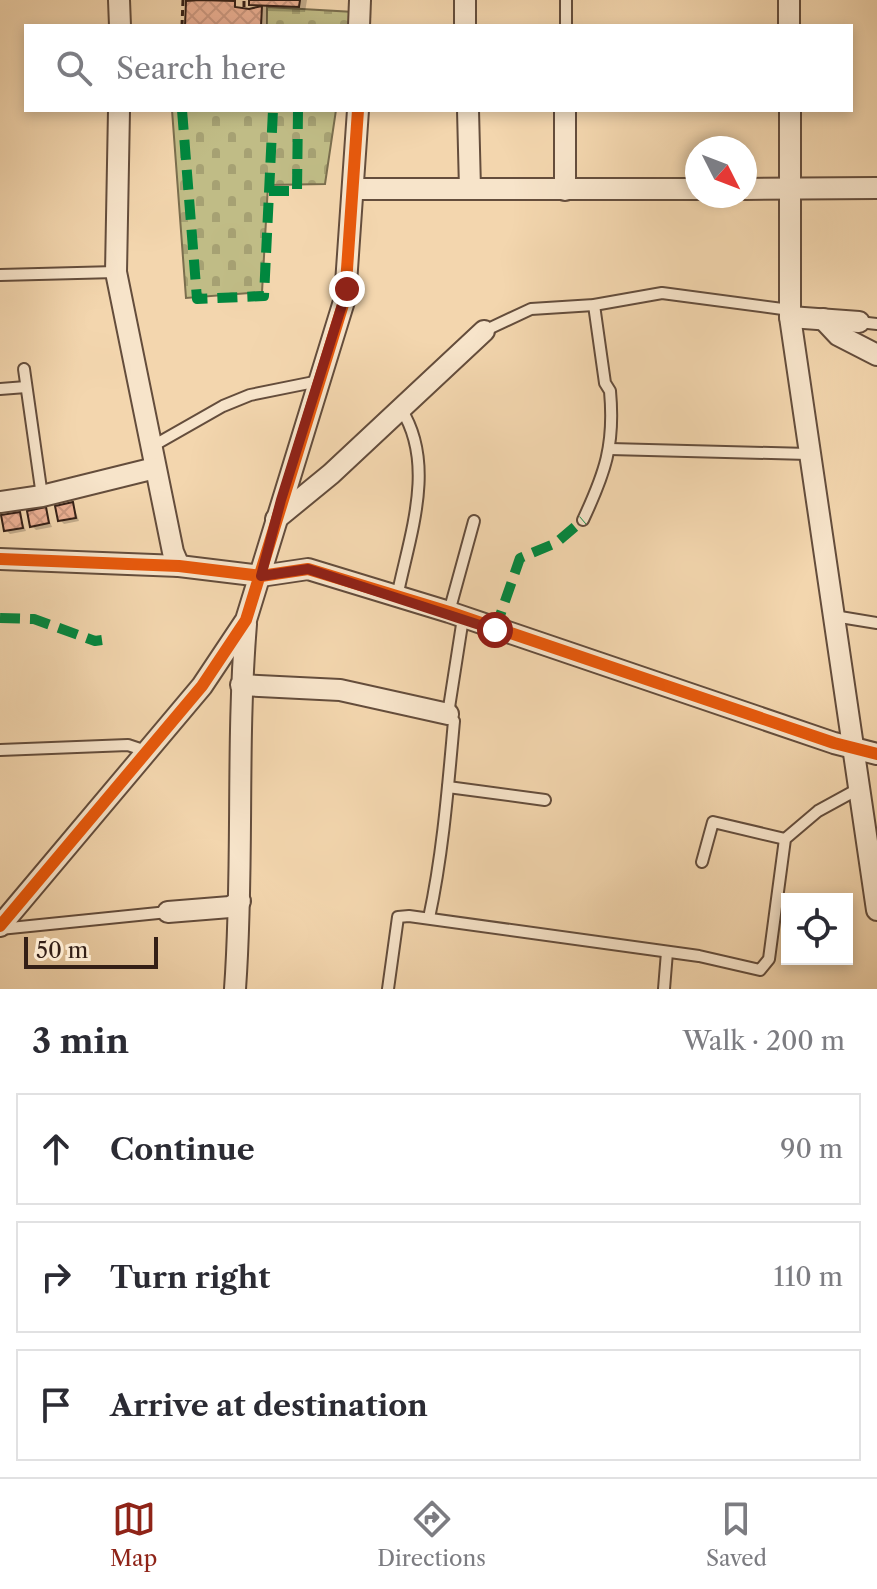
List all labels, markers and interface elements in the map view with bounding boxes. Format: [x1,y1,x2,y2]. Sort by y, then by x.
search box [24,24,853,112]
icon: search [52,46,96,90]
text: Search here [116,50,286,87]
north arrow [685,136,757,208]
route end [329,271,365,307]
route start [477,612,513,648]
map controls [781,893,853,965]
button: locate [781,893,853,965]
scale bar [24,933,158,969]
text: 50 m [36,937,88,964]
text: 3 min [32,1020,129,1062]
text: Walk · 200 m [683,1025,845,1057]
icon: ahead [34,1127,78,1171]
text: Continue [110,1131,255,1168]
text: 90 m [780,1133,843,1165]
icon: right [34,1255,78,1299]
text: Turn right [110,1259,270,1296]
text: 110 m [774,1261,843,1293]
icon: arrive [34,1383,78,1427]
text: Arrive at destination [110,1387,428,1424]
tab: Map [110,1497,157,1572]
tab: Directions [377,1497,486,1572]
tab: Saved [706,1497,767,1572]

